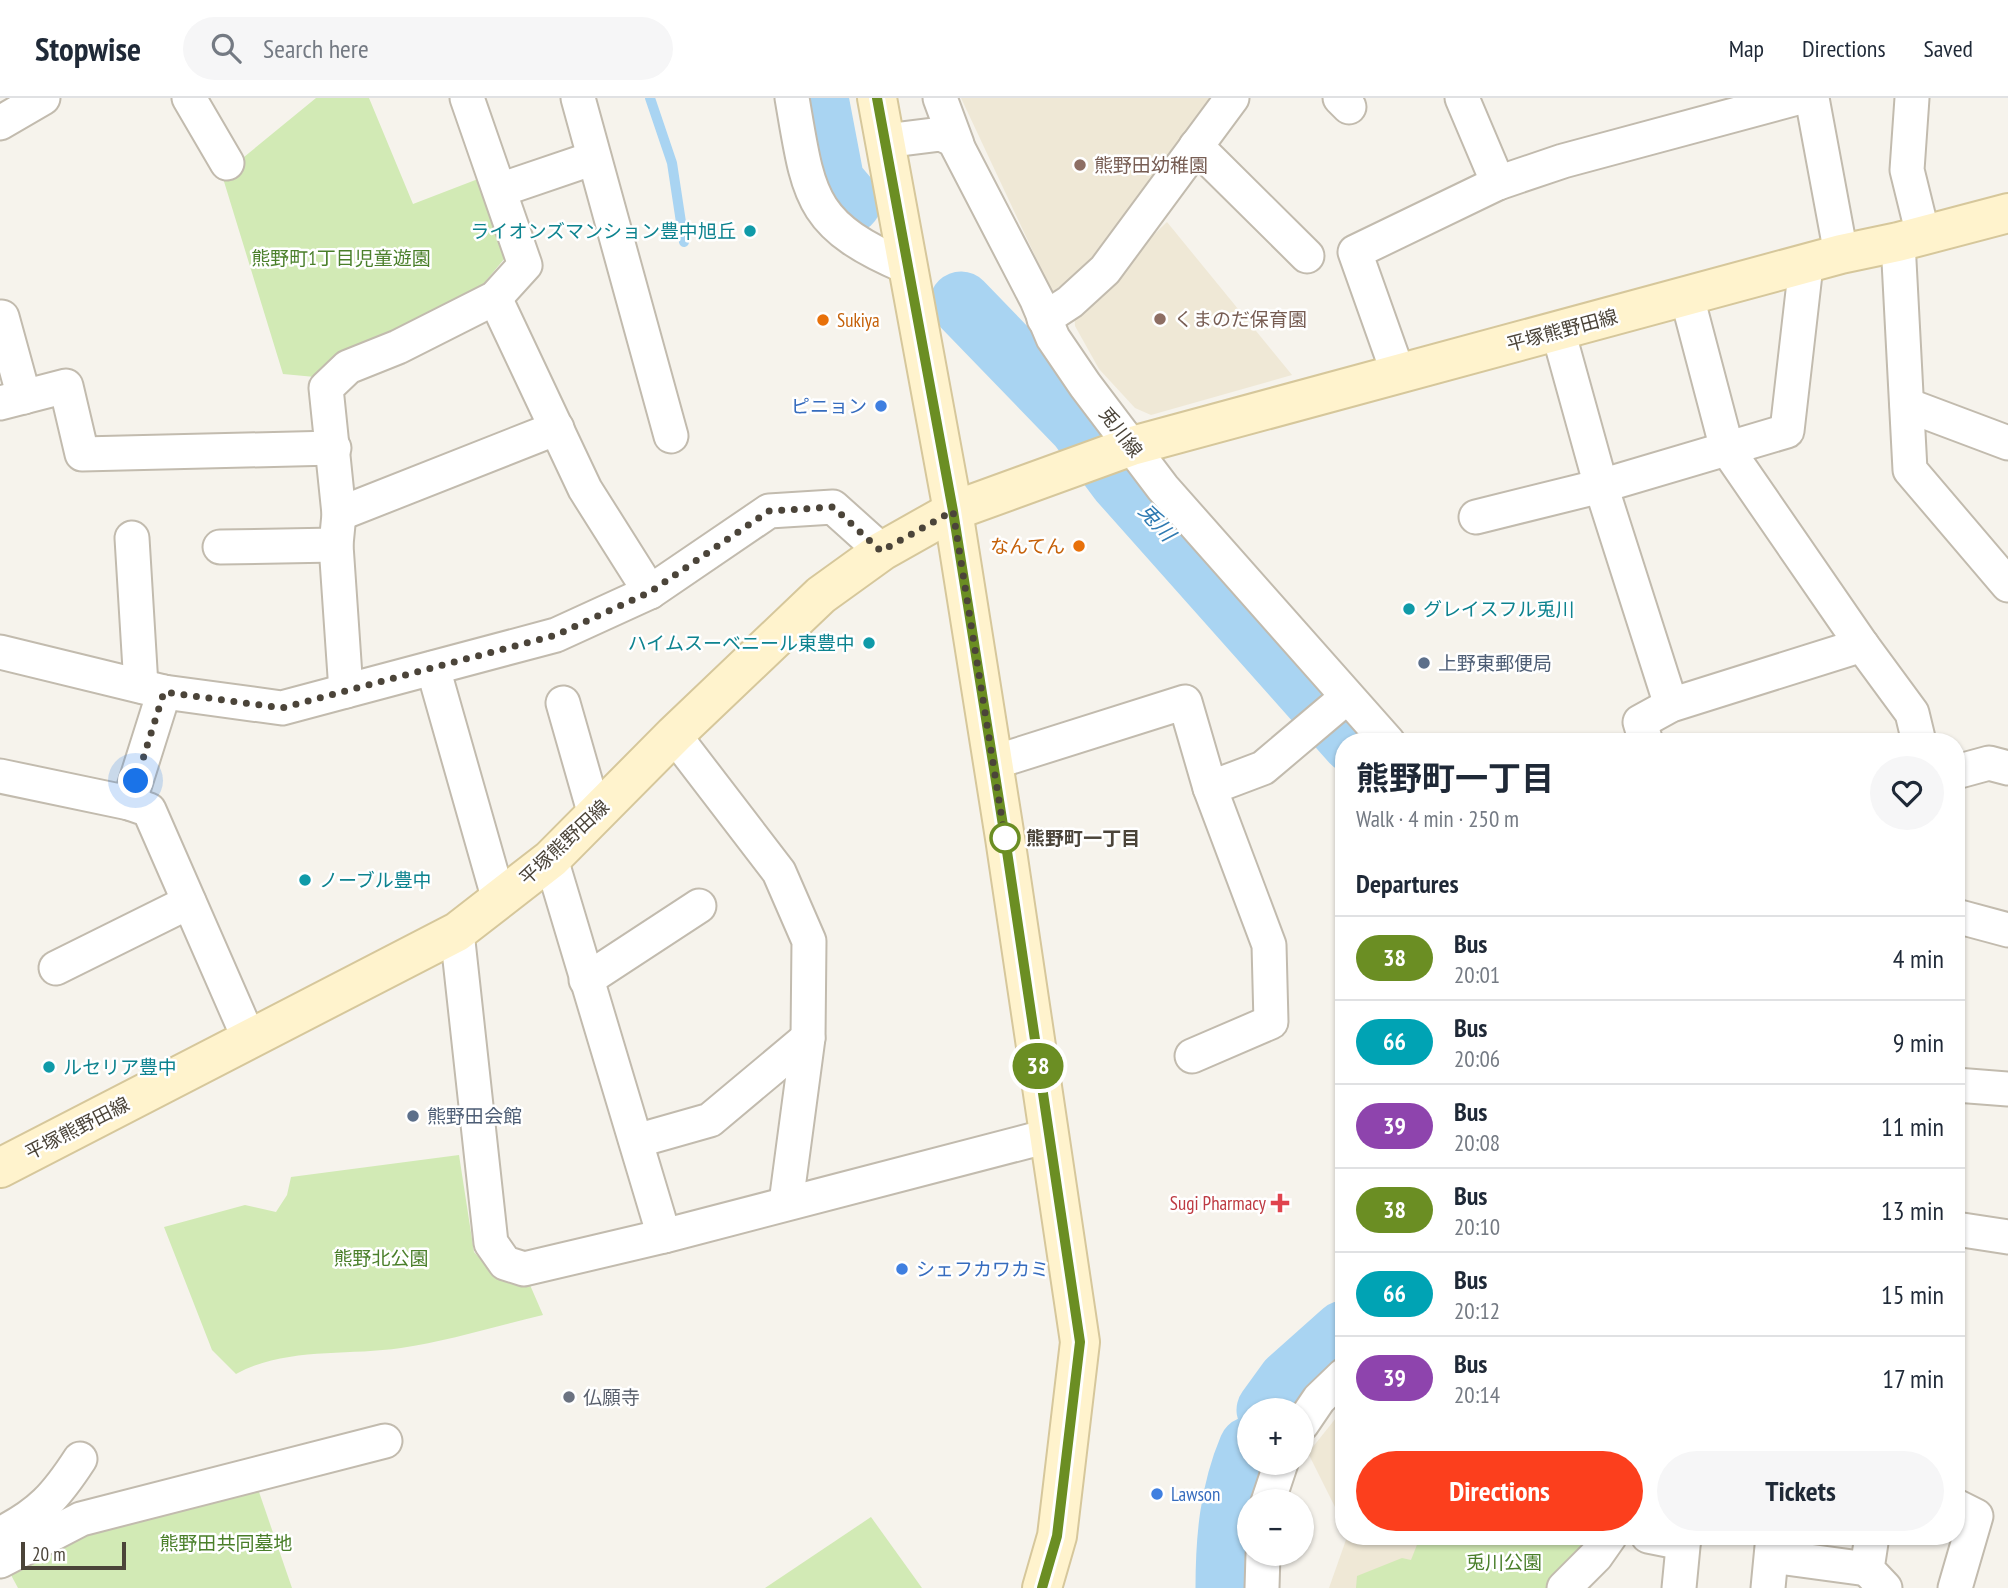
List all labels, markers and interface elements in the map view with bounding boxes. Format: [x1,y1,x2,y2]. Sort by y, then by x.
search box [183,17,673,80]
text: Stopwise [35,27,141,70]
icon: search [207,29,245,67]
text: Search here [263,32,369,65]
text: Map [1729,33,1764,64]
text: Directions [1802,33,1886,64]
text: Saved [1924,33,1973,64]
place label: 熊野田幼稚園 [1094,153,1208,177]
marker: 熊野田幼稚園 [1072,157,1088,173]
place label: ライオンズマンション豊中旭丘 [470,219,736,243]
marker: ライオンズマンション豊中旭丘 [742,223,758,239]
park label: 熊野町1丁目児童遊園 [251,246,431,270]
street label: 平塚熊野田線 [1504,304,1620,356]
place label: くまのだ保育園 [1174,307,1307,331]
place label: Sukiya [837,308,880,332]
marker: くまのだ保育園 [1152,311,1168,327]
marker: Sukiya [815,312,831,328]
place label: ピニョン [791,394,867,418]
marker: ピニョン [873,398,889,414]
street label: 兎川線 [1094,402,1148,462]
water label: 兎川 [1133,497,1182,548]
place label: なんてん [990,534,1065,558]
marker: なんてん [1071,538,1087,554]
place label: グレイスフル兎川 [1423,597,1574,621]
marker: グレイスフル兎川 [1401,601,1417,617]
place label: ハイムスーベニール東豊中 [628,631,855,655]
marker: ハイムスーベニール東豊中 [861,635,877,651]
place label: 上野東郵便局 [1438,651,1552,675]
marker: 上野東郵便局 [1416,655,1432,671]
text: 熊野町一丁目 [1356,756,1554,799]
button: heart [1870,756,1944,830]
your location [118,763,153,798]
street label: 平塚熊野田線 [514,794,614,890]
text: Walk · 4 min · 250 m [1356,804,1519,833]
marker: 熊野町一丁目 [990,823,1020,853]
place label: 熊野町一丁目 [1026,826,1140,850]
text: Departures [1356,867,1459,900]
place label: ノーブル豊中 [319,868,432,892]
marker: ノーブル豊中 [297,872,313,888]
text: Bus [1454,927,1487,960]
text: 38 [1383,942,1406,973]
text: 4 min [1893,942,1944,975]
text: 20:01 [1454,960,1500,989]
text: Bus [1454,1011,1487,1044]
text: 66 [1383,1026,1406,1057]
text: 9 min [1893,1026,1944,1059]
line badge: 38 [1006,1043,1070,1089]
text: 20:06 [1454,1044,1500,1073]
text: 38 [1027,1050,1049,1081]
place label: ルセリア豊中 [63,1055,177,1079]
marker: ルセリア豊中 [41,1059,57,1075]
street label: 平塚熊野田線 [21,1091,133,1165]
text: Bus [1454,1095,1487,1128]
place label: 熊野田会館 [427,1104,522,1128]
marker: 熊野田会館 [405,1108,421,1124]
text: 39 [1383,1110,1406,1141]
text: 11 min [1881,1110,1944,1143]
text: 20:08 [1454,1128,1500,1157]
text: Bus [1454,1179,1487,1212]
place label: Sugi Pharmacy [1170,1191,1267,1215]
text: 38 [1383,1194,1406,1225]
text: 13 min [1881,1194,1944,1227]
marker: Sugi Pharmacy [1272,1195,1288,1211]
text: 20:10 [1454,1212,1500,1241]
park label: 熊野北公園 [333,1246,429,1270]
place label: シェフカワカミ [916,1257,1049,1281]
marker: シェフカワカミ [894,1261,910,1277]
text: Bus [1454,1263,1487,1296]
text: 66 [1383,1278,1406,1309]
text: 15 min [1881,1278,1944,1311]
text: 20:12 [1454,1296,1500,1325]
text: Bus [1454,1347,1487,1380]
text: 39 [1383,1362,1406,1393]
text: 17 min [1882,1362,1944,1395]
text: 20:14 [1454,1380,1500,1409]
place label: 仏願寺 [583,1385,640,1409]
marker: 仏願寺 [561,1389,577,1405]
map controls [1237,1398,1314,1566]
button: + [1237,1398,1314,1475]
button: Directions [1356,1451,1643,1531]
button: Tickets [1657,1451,1944,1531]
place label: Lawson [1171,1482,1220,1506]
marker: Lawson [1149,1486,1165,1502]
button: − [1237,1489,1314,1566]
park label: 熊野田共同墓地 [159,1531,293,1555]
scale bar [21,1539,126,1571]
text: 20 m [32,1542,66,1566]
park label: 兎川公園 [1466,1550,1542,1574]

